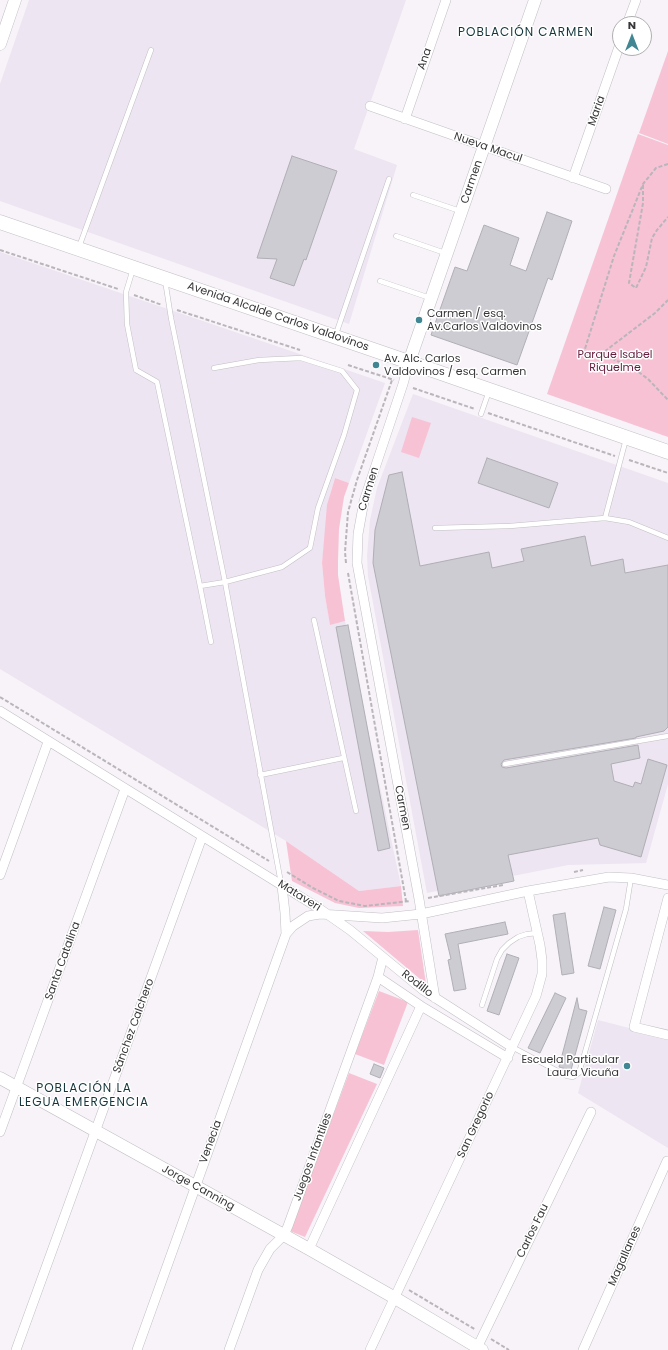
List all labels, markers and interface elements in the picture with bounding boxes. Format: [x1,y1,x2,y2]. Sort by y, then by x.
north arrow [612,16,652,56]
text: N [628,17,636,33]
district label: POBLACIÓN CARMEN [458,26,594,40]
street label: Ana [415,47,435,71]
street label: Maria [586,94,608,128]
street label: Nueva Macul [452,130,524,166]
street label: Carmen [458,158,486,206]
street label: Avenida Alcalde Carlos Valdovinos [185,280,371,354]
place label: Carmen / esq. Av.Carlos Valdovinos [427,307,542,333]
marker: Carmen / esq. Av.Carlos Valdovinos [414,315,424,325]
park label: Parque Isabel Riquelme [578,348,652,374]
place label: Av. Alc. Carlos Valdovinos / esq. Carmen [384,352,526,378]
marker: Av. Alc. Carlos Valdovinos / esq. Carmen [371,360,381,370]
street label: Carmen [356,465,382,513]
street label: Carmen [391,785,413,831]
street label: Mataveri [275,878,323,914]
street label: Santa Catalina [43,920,83,1002]
street label: Rodillo [399,968,435,1000]
street label: Sánchez Calchero [111,977,157,1075]
place label: Escuela Particular Laura Vicuña [521,1053,619,1079]
marker: Escuela Particular Laura Vicuña [622,1061,632,1071]
district label: POBLACIÓN LA LEGUA EMERGENCIA [19,1082,149,1110]
street label: San Gregorio [455,1090,497,1160]
street label: Juegos Infantiles [291,1111,335,1203]
street label: Venecia [197,1119,225,1165]
street label: Jorge Canning [159,1163,237,1213]
street label: Carlos Fau [514,1202,552,1260]
street label: Magallanes [606,1224,644,1288]

